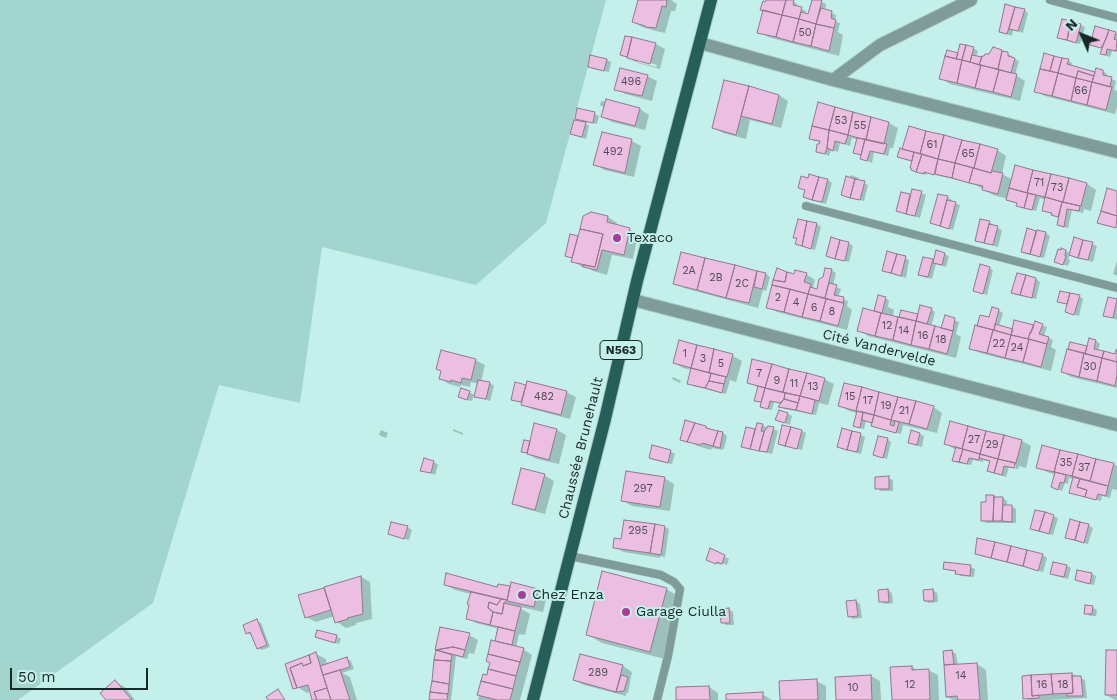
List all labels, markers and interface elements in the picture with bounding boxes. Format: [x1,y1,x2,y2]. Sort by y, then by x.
north arrow [1057,10,1107,60]
text: N [1062,15,1081,34]
house number: 50 [798,26,812,40]
house number: 496 [621,75,641,89]
house number: 66 [1074,84,1088,98]
house number: 53 [835,114,847,128]
house number: 55 [854,119,866,133]
house number: 61 [927,138,937,152]
house number: 492 [603,145,623,159]
house number: 65 [961,147,975,161]
house number: 71 [1034,176,1044,190]
house number: 73 [1051,181,1063,195]
place label: Texaco [627,230,673,246]
marker: Texaco [611,232,623,244]
house number: 2A [682,264,696,278]
house number: 2B [709,271,723,285]
house number: 2C [735,277,749,291]
house number: 2 [775,291,781,305]
house number: 4 [793,296,799,310]
house number: 6 [811,301,817,315]
house number: 8 [829,305,835,319]
house number: 12 [882,319,892,333]
house number: 14 [898,324,910,338]
street label: Cité Vandervelde [821,326,937,370]
house number: 16 [918,329,928,343]
house number: 18 [935,333,947,347]
house number: 22 [993,337,1005,351]
road number: N563 [600,340,642,360]
house number: 24 [1011,341,1023,355]
house number: 1 [683,347,687,361]
house number: 3 [700,352,706,366]
house number: 5 [718,357,724,371]
house number: 30 [1083,360,1097,374]
house number: 7 [756,367,762,381]
house number: 9 [774,374,780,388]
street label: Chaussée Brunehault [555,375,607,521]
house number: 11 [790,377,798,391]
house number: 13 [808,380,818,394]
house number: 482 [534,390,554,404]
house number: 15 [845,390,855,404]
house number: 17 [863,394,873,408]
house number: 19 [880,399,892,413]
house number: 21 [899,404,909,418]
house number: 27 [968,433,980,447]
house number: 29 [985,438,999,452]
house number: 35 [1060,456,1072,470]
house number: 37 [1078,461,1090,475]
house number: 297 [633,482,653,496]
house number: 295 [628,524,648,538]
place label: Chez Enza [532,587,604,603]
marker: Chez Enza [516,589,528,601]
place label: Garage Ciulla [636,604,726,620]
marker: Garage Ciulla [620,606,632,618]
scale bar [12,658,150,690]
house number: 289 [588,666,608,680]
text: 50 m [18,668,55,686]
house number: 14 [955,669,967,683]
house number: 12 [905,678,915,692]
house number: 16 [1037,678,1047,692]
house number: 18 [1057,678,1069,692]
house number: 10 [847,681,859,695]

